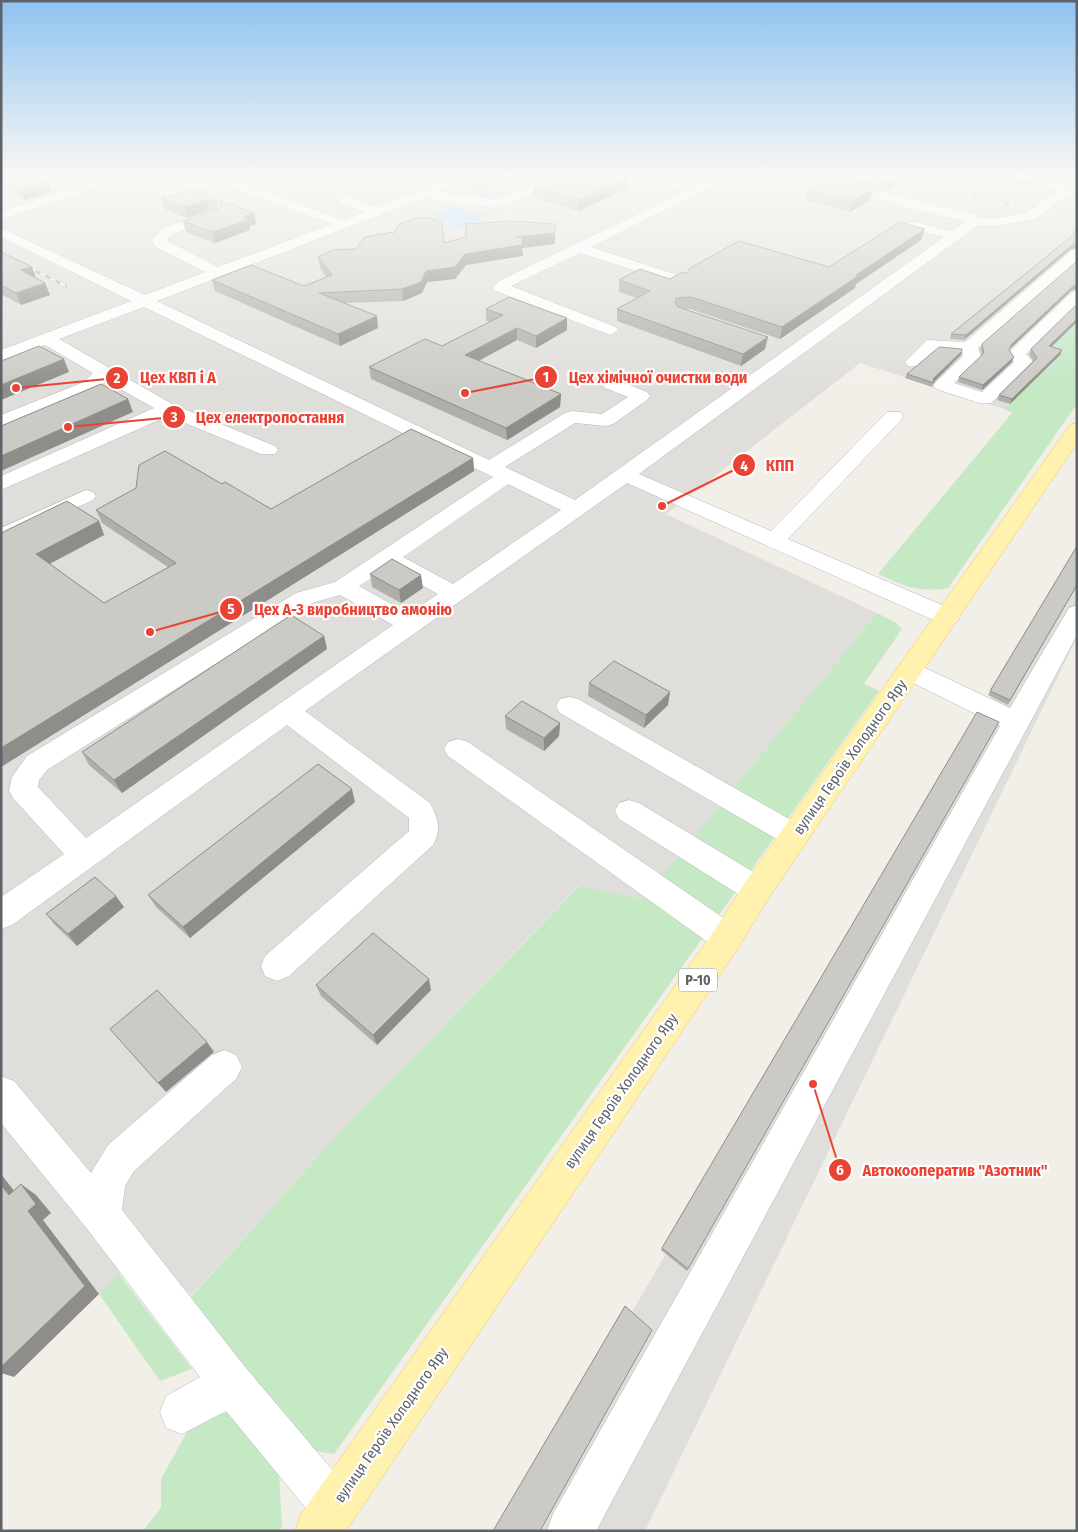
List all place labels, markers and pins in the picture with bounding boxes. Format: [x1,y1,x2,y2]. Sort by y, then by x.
callout: Цех хімічної очистки води [533,361,757,392]
callout: Цех КВП і А [105,362,226,393]
callout: Цех електропостання [161,402,354,433]
callout: КПП [731,450,805,481]
callout: Цех А-3 виробництво амонію [219,593,462,624]
callout: Автокооператив "Азотник" [828,1155,1058,1186]

